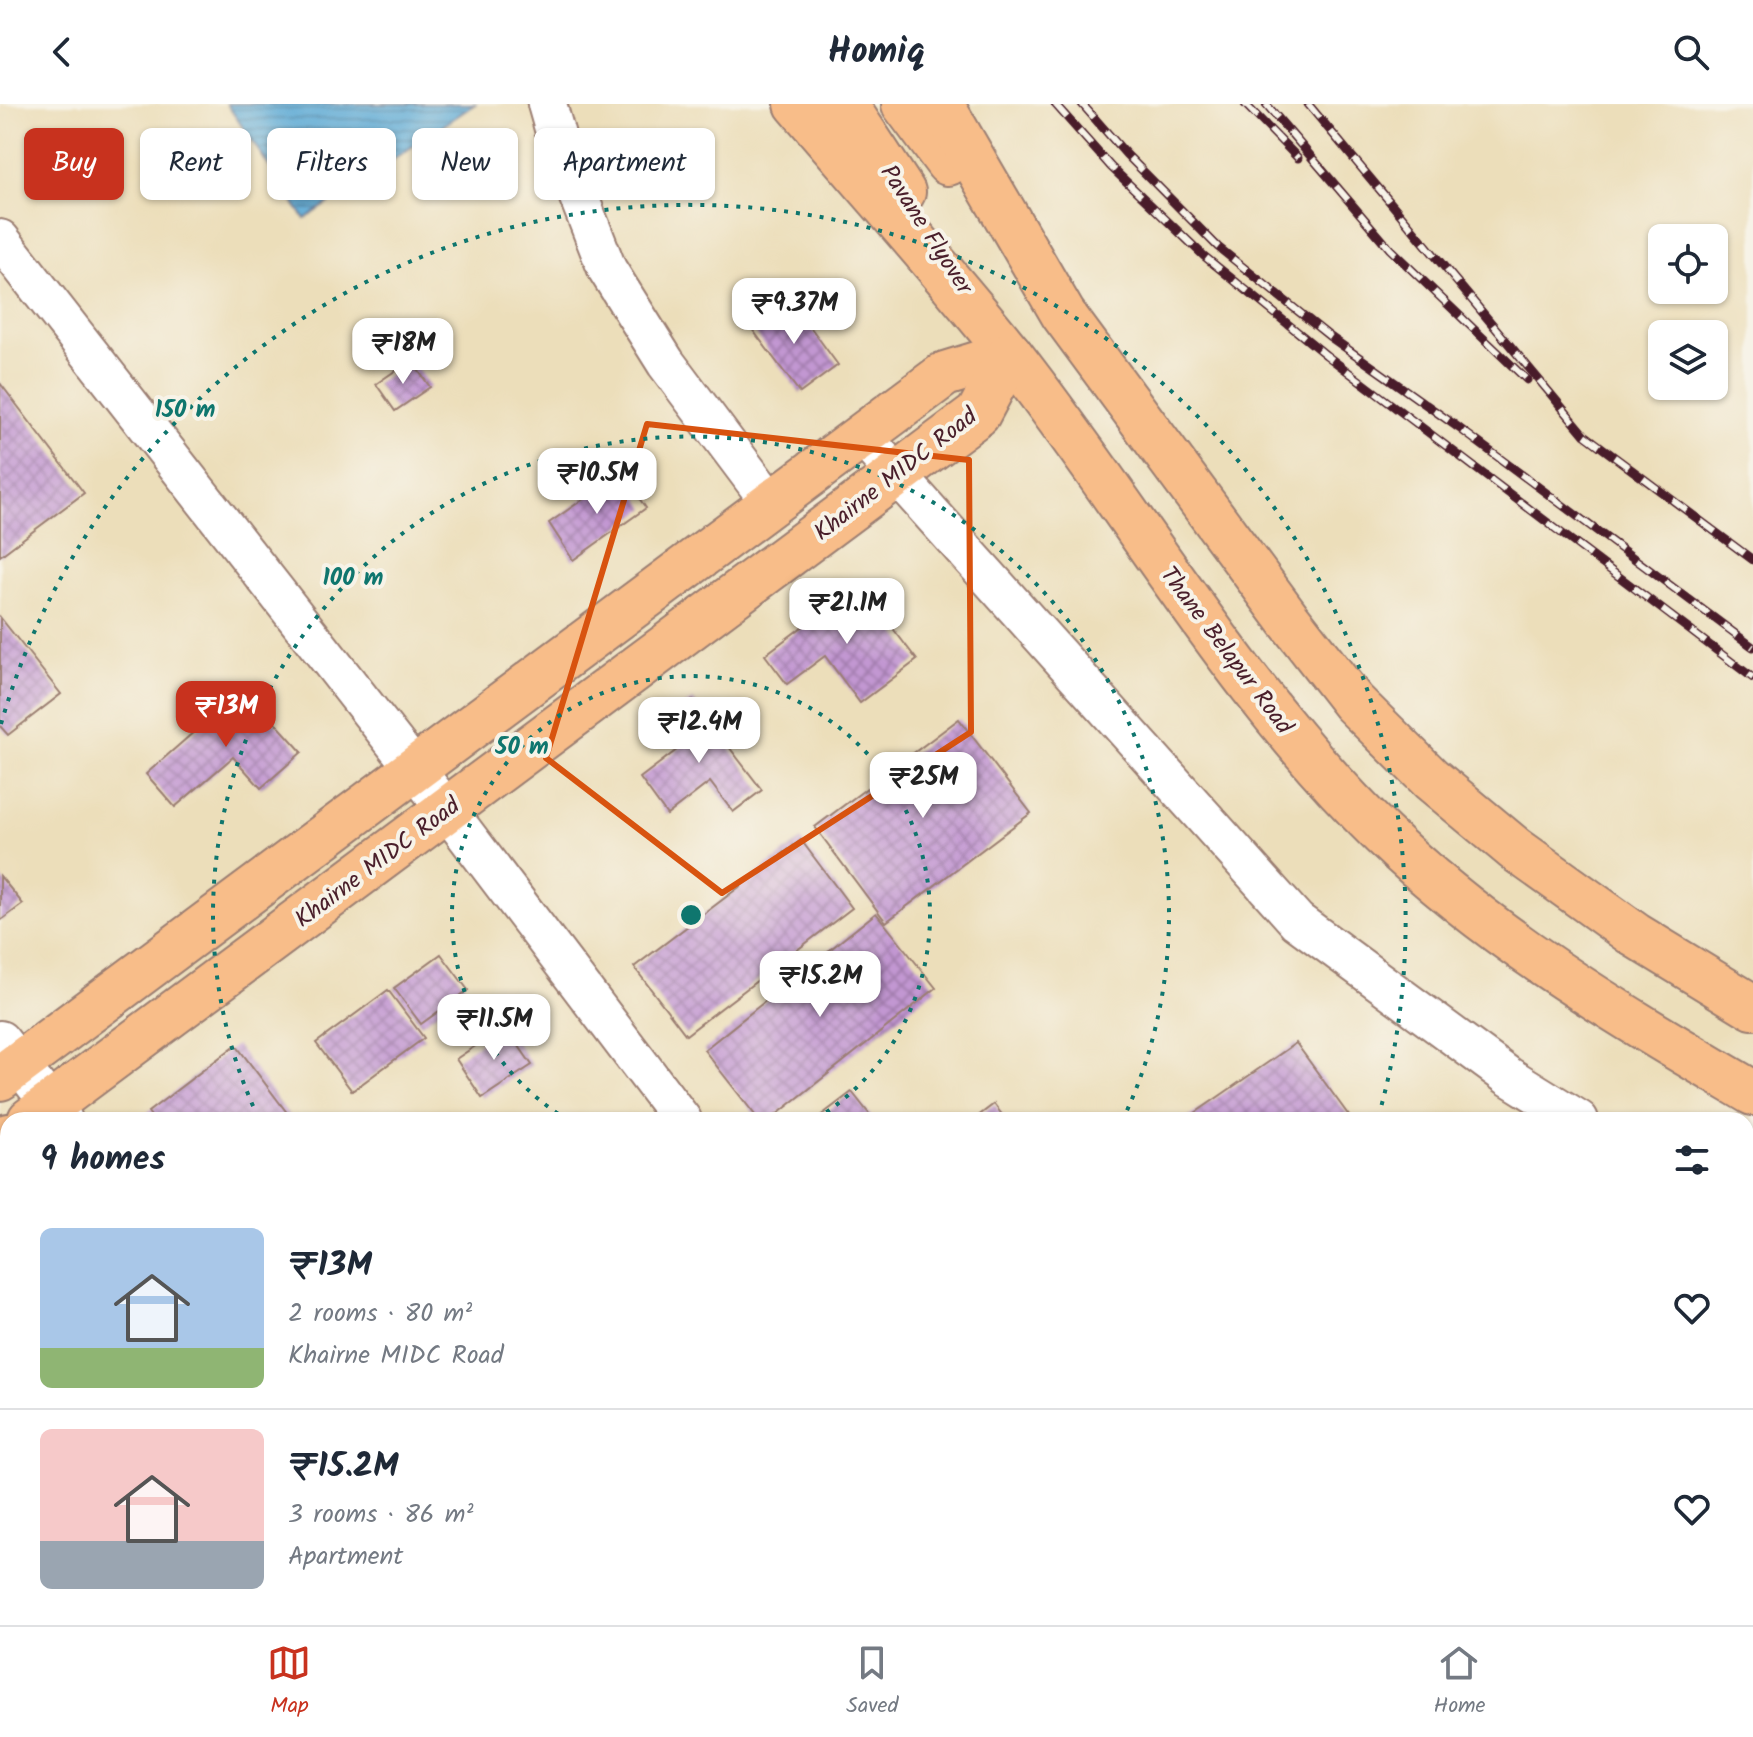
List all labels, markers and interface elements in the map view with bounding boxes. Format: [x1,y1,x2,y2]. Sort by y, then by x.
text: Homiq [828,24,925,81]
icon: back [40,30,84,74]
icon: search [1669,30,1713,74]
chip: Buy [24,128,124,200]
chip: Rent [140,128,251,200]
chip: Filters [267,128,396,200]
chip: New [412,128,518,200]
chip: Apartment [534,128,715,200]
street label: Pavane Flyover [869,157,984,304]
map controls [1648,224,1728,400]
button: locate [1648,224,1728,304]
pin: ₹9.37M [729,278,859,346]
text: ₹9.37M [750,283,838,325]
pin: ₹18M [356,318,450,386]
button: layers [1648,320,1728,400]
text: ₹18M [370,323,436,365]
text: 150 m [155,391,215,430]
street label: Khairne MIDC Road [805,398,987,552]
pin: ₹10.5M [532,448,662,516]
text: ₹10.5M [556,453,638,495]
street label: Thane Belapur Road [1149,558,1303,744]
text: 100 m [323,559,383,598]
pin: ₹21.1M [782,578,912,646]
text: ₹21.1M [807,583,887,625]
pin: ₹13M [179,681,273,749]
text: ₹13M [194,686,258,728]
pin: ₹12.4M [634,697,764,765]
text: ₹12.4M [656,702,742,744]
text: 50 m [494,728,549,767]
pin: ₹25M [876,752,970,820]
text: ₹25M [888,757,958,799]
street label: Khairne MIDC Road [287,787,470,939]
centre of rings [677,901,705,929]
pin: ₹15.2M [755,951,885,1019]
text: ₹15.2M [778,956,862,998]
pin: ₹11.5M [429,994,559,1062]
text: ₹11.5M [455,999,533,1041]
text: 9 homes [40,1133,165,1187]
icon: filters [1670,1138,1714,1182]
text: ₹13M [288,1239,372,1293]
icon: home [104,1260,200,1356]
icon: heart [1670,1286,1714,1330]
text: 2 rooms · 80 m² [288,1293,472,1335]
text: Khairne MIDC Road [288,1335,504,1377]
text: ₹15.2M [288,1440,399,1494]
icon: home [104,1461,200,1557]
icon: heart [1670,1487,1714,1531]
text: 3 rooms · 86 m² [288,1494,473,1536]
text: Apartment [288,1536,403,1578]
tab: Map [267,1641,311,1724]
tab: Saved [846,1641,899,1724]
tab: Home [1433,1641,1486,1724]

